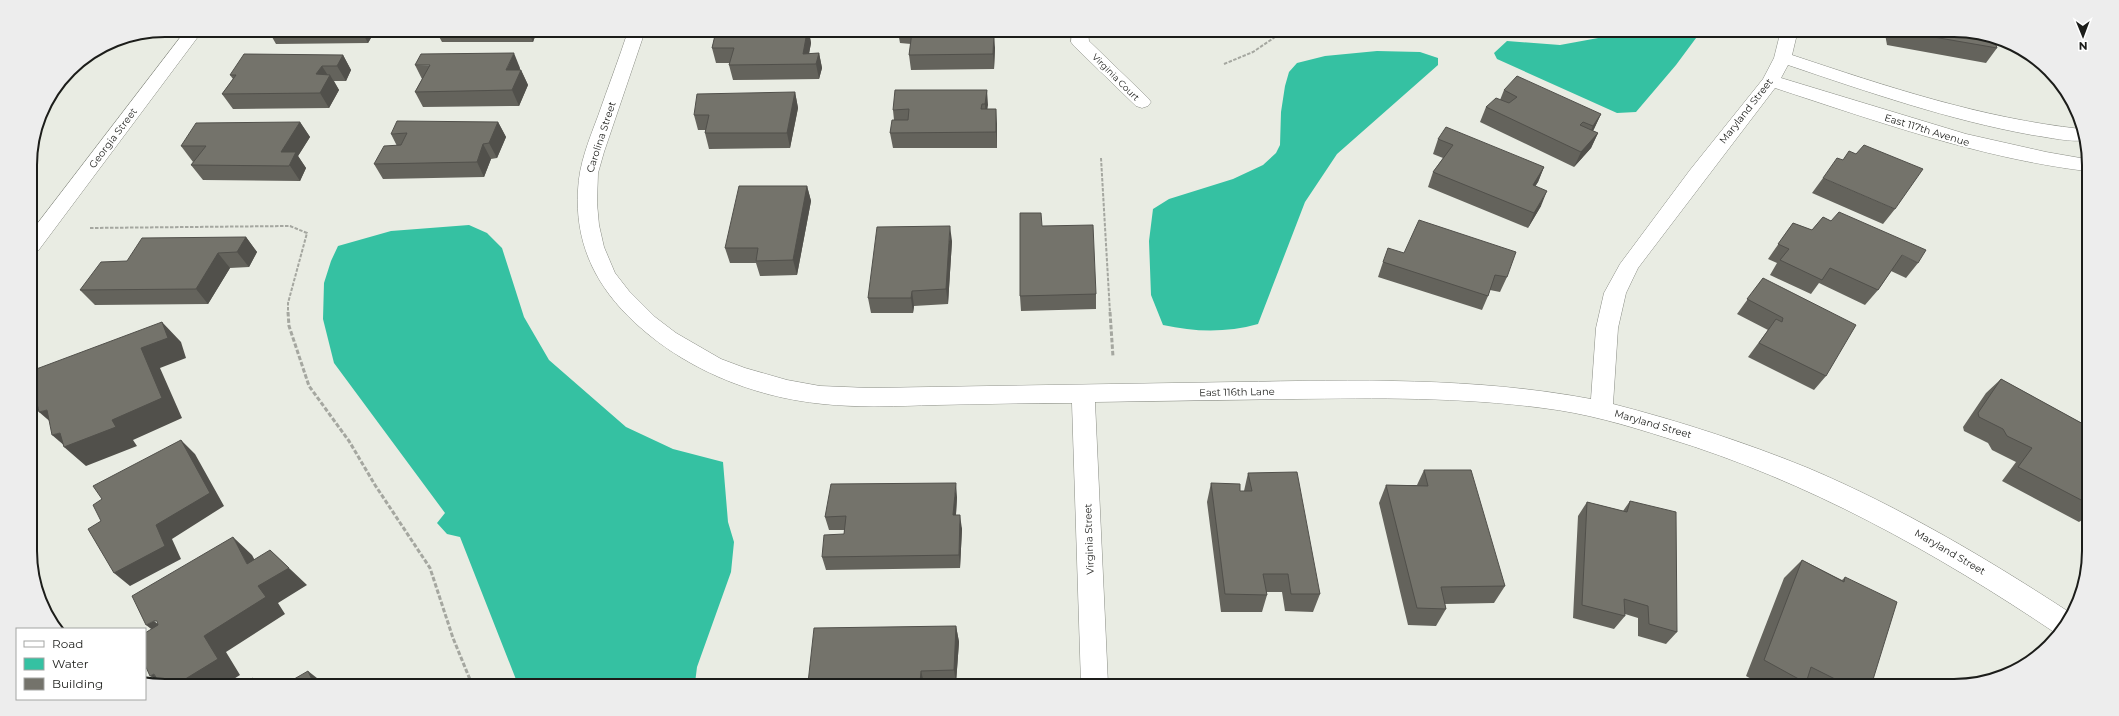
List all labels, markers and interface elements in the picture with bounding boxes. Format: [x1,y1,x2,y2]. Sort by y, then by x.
north arrow [2063,16,2103,56]
text: N [2079,39,2088,53]
street label: Virginia Court [1090,51,1142,103]
street label: Maryland Street [1716,76,1776,146]
street label: Carolina Street [583,100,619,174]
street label: Georgia Street [86,105,140,171]
street label: East 117th Avenue [1883,111,1971,149]
street label: East 116th Lane [1199,385,1275,399]
street label: Maryland Street [1613,407,1693,441]
street label: Virginia Street [1081,503,1097,575]
street label: Maryland Street [1912,526,1988,578]
legend [16,628,146,700]
text: Road [52,636,83,651]
text: Water [52,656,89,671]
text: Building [52,676,103,691]

